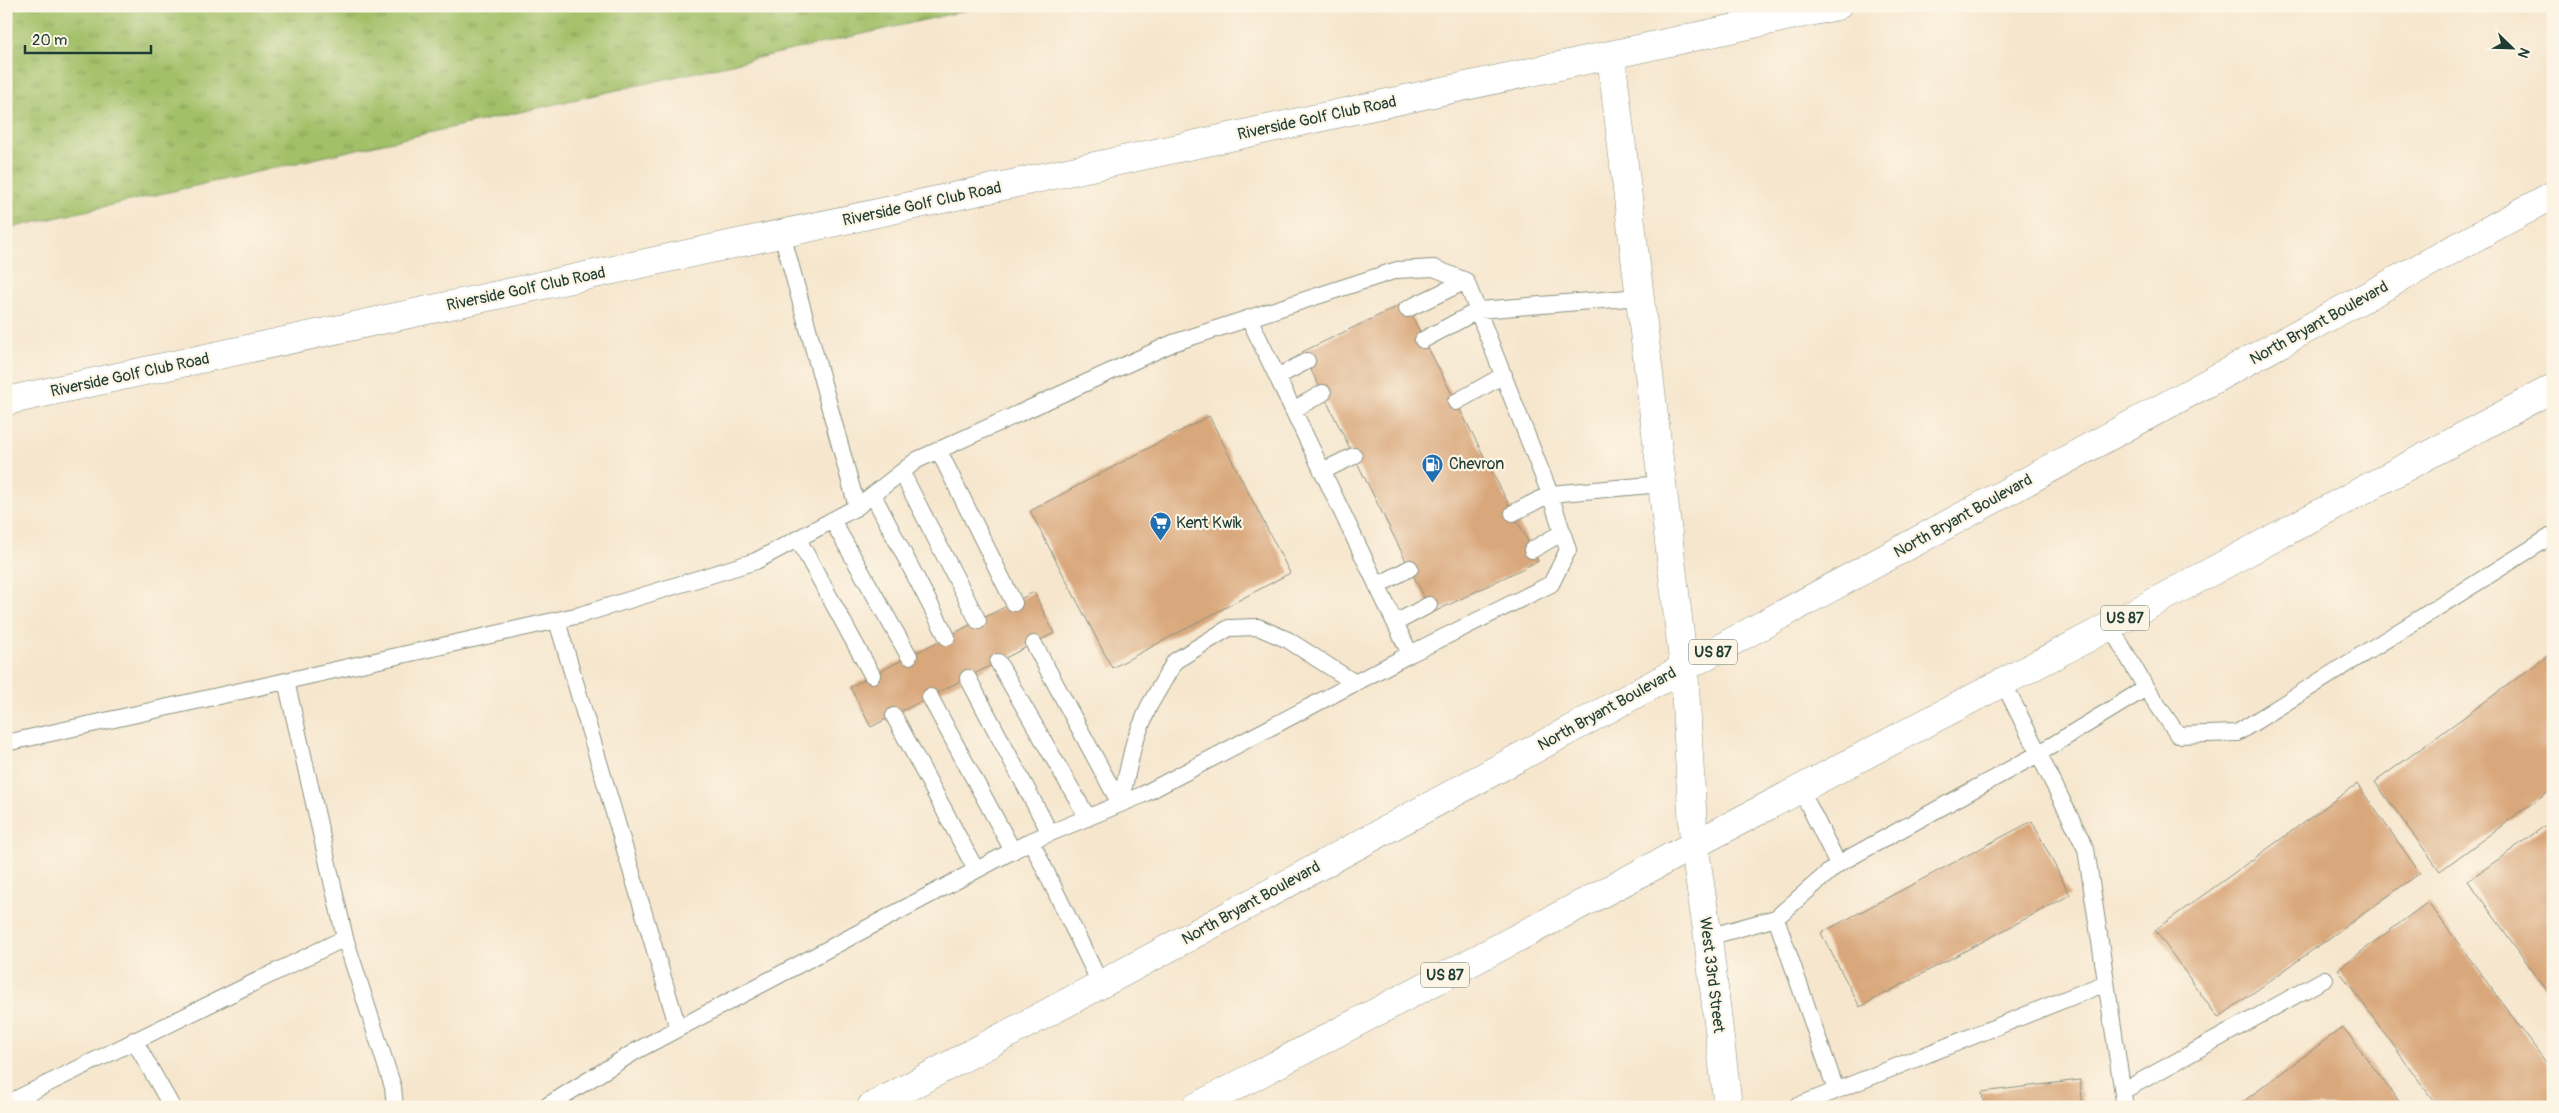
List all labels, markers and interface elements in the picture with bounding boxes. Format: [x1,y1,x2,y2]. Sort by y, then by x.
scale bar [25,22,151,54]
north arrow [2486,22,2536,72]
text: 20 m [32,31,67,50]
text: N [2514,45,2533,61]
street label: Riverside Golf Club Road [1236,91,1398,145]
street label: Riverside Golf Club Road [841,177,1003,231]
street label: Riverside Golf Club Road [445,262,607,316]
street label: North Bryant Boulevard [2246,277,2392,369]
street label: Riverside Golf Club Road [49,348,211,402]
fuel station icon: Chevron [1421,452,1445,483]
place label: Chevron [1449,454,1504,474]
street label: North Bryant Boulevard [1890,470,2036,562]
supermarket icon: Kent Kwik [1148,511,1172,542]
place label: Kent Kwik [1176,513,1242,533]
road number: US 87 [2101,606,2149,630]
road number: US 87 [1689,640,1737,664]
street label: North Bryant Boulevard [1534,663,1680,755]
street label: North Bryant Boulevard [1178,857,1324,949]
street label: West 33rd Street [1695,916,1729,1035]
road number: US 87 [1421,962,1469,988]

